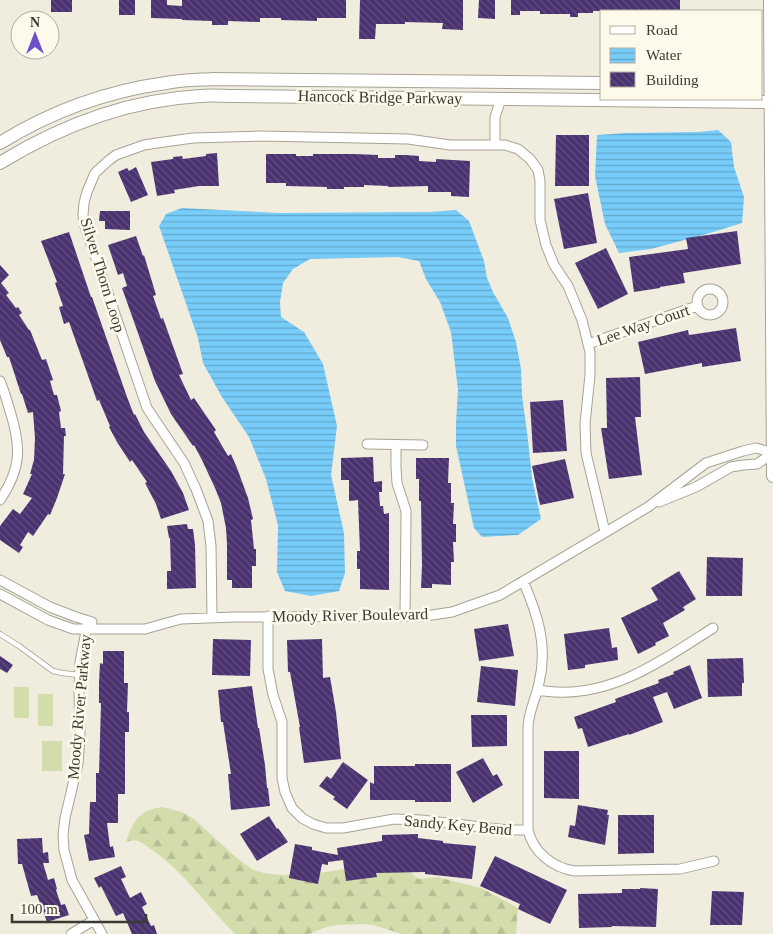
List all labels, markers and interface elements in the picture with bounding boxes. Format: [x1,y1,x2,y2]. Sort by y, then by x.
north arrow [10,10,60,60]
legend [600,10,763,100]
text: N [30,15,40,30]
text: Road [646,22,678,38]
text: Water [646,47,681,63]
text: Building [646,72,699,88]
street label: Hancock Bridge Parkway [298,87,462,108]
street label: Silver Thorn Loop [77,216,128,335]
street label: Lee Way Court [594,301,692,350]
street label: Moody River Boulevard [272,605,428,626]
street label: Moody River Parkway [64,634,95,780]
street label: Sandy Key Bend [403,812,513,839]
scale bar [12,892,146,924]
text: 100 m [20,901,58,917]

